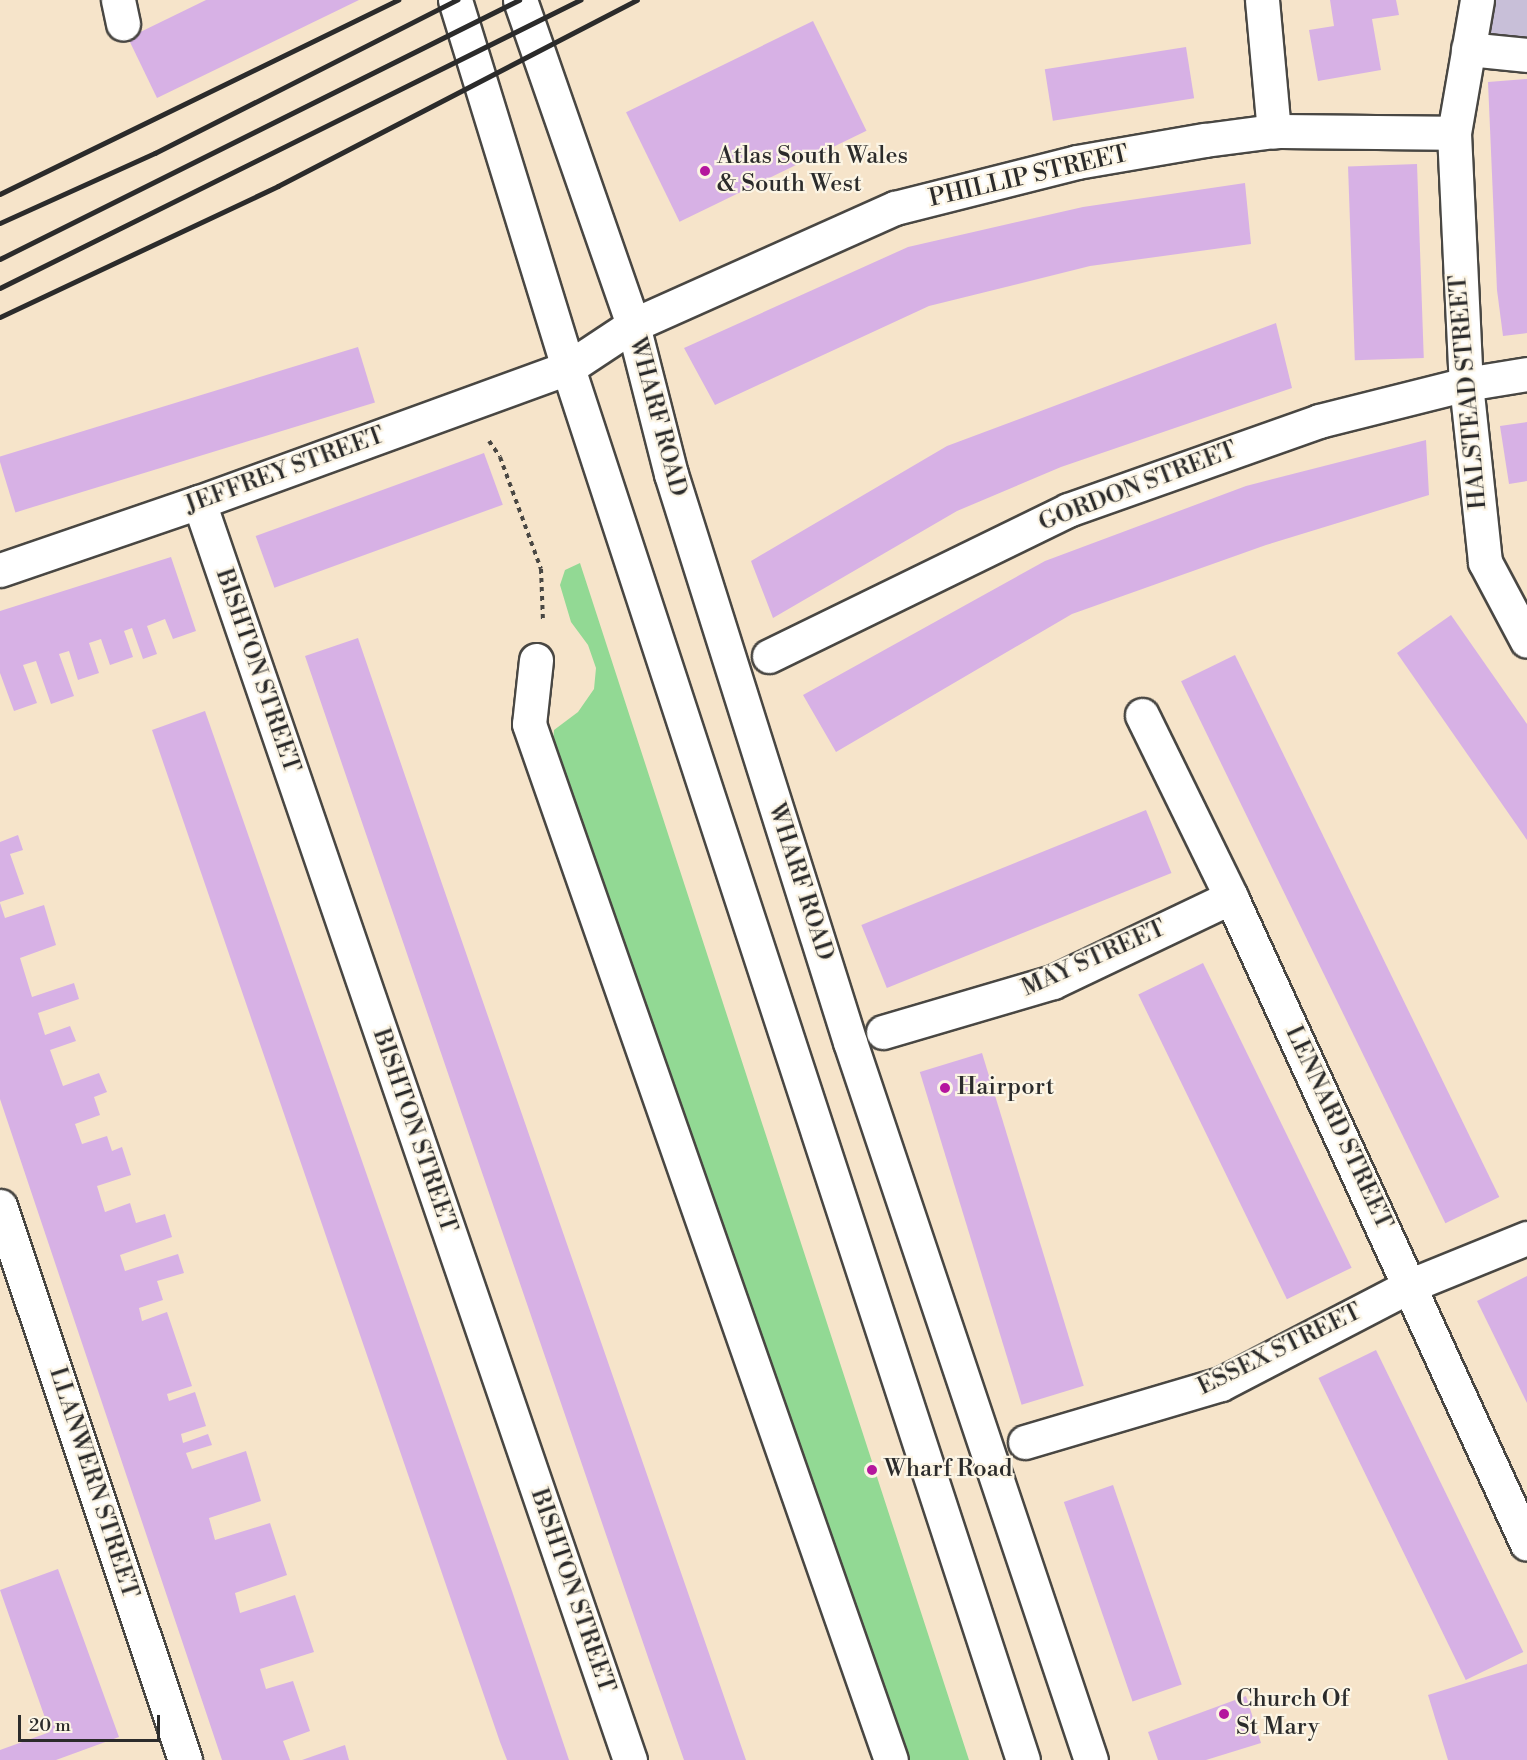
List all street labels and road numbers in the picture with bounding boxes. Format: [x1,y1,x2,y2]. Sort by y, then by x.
street label: PHILLIP STREET [926,140,1132,214]
street label: HALSTEAD STREET [1444,273,1494,511]
street label: WHARF ROAD [622,334,692,500]
street label: JEFFREY STREET [181,422,389,520]
street label: GORDON STREET [1035,436,1241,538]
street label: BISHTON STREET [209,565,305,777]
street label: WHARF ROAD [761,800,839,964]
street label: MAY STREET [1018,914,1170,1004]
street label: LENNARD STREET [1278,1022,1398,1234]
street label: BISHTON STREET [366,1025,462,1237]
street label: ESSEX STREET [1193,1298,1367,1402]
street label: LLANWERN STREET [42,1364,144,1602]
street label: BISHTON STREET [524,1485,620,1697]

